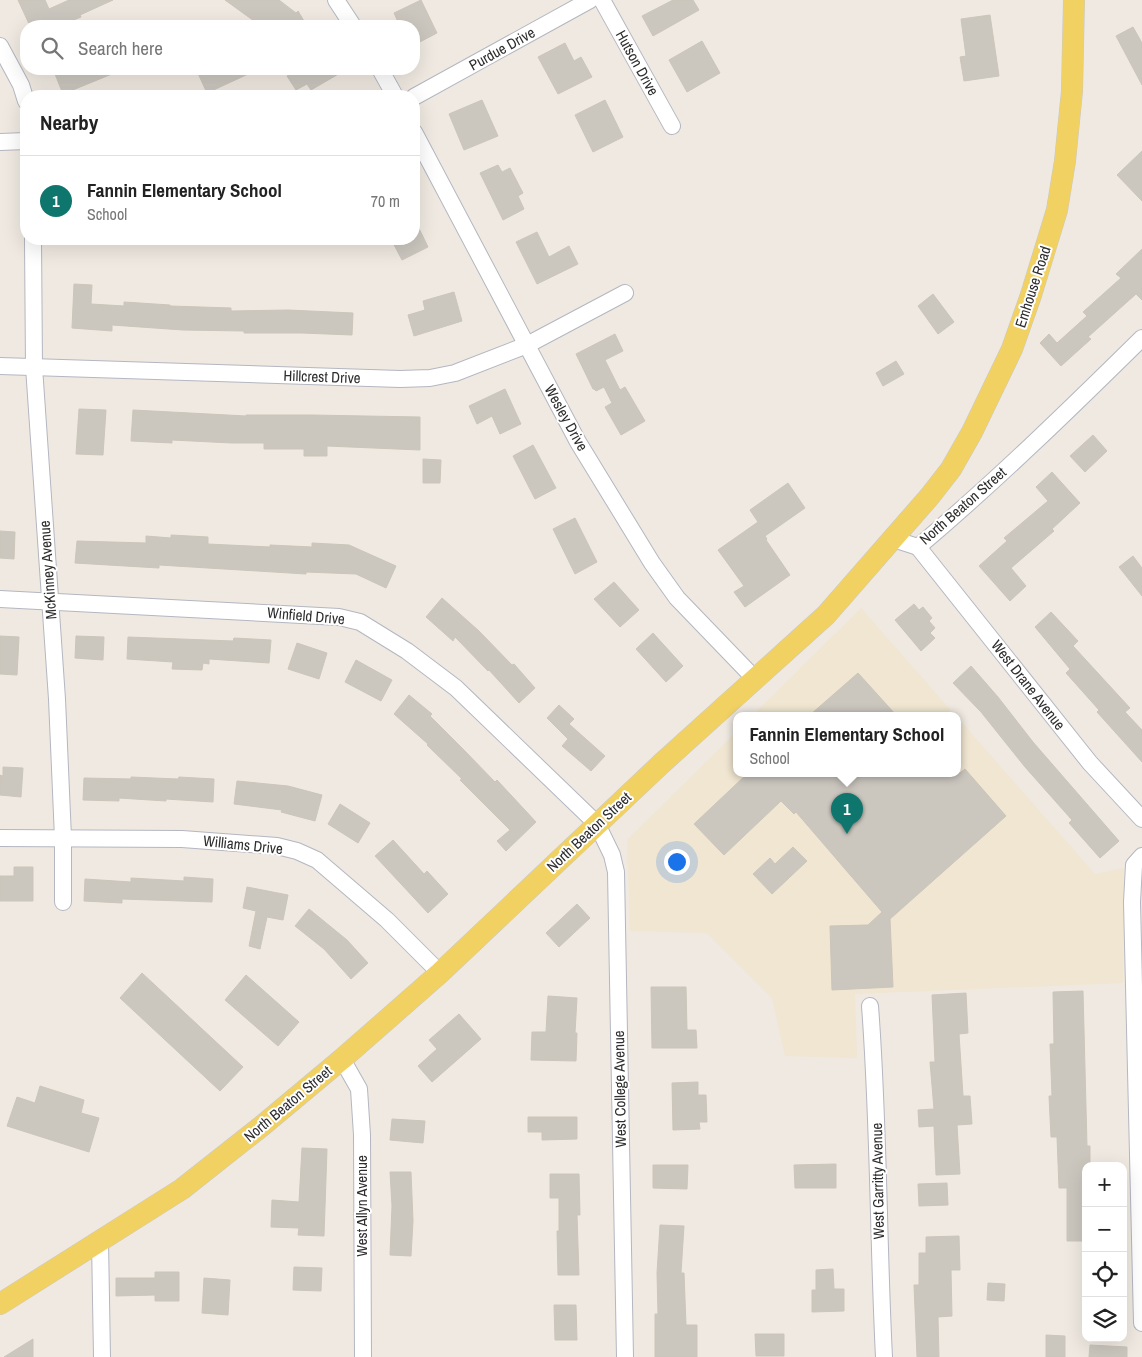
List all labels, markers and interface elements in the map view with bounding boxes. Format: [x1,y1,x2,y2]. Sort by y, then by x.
search box [20,20,420,75]
street label: Purdue Drive [465,22,539,75]
street label: Hutson Drive [611,26,664,99]
icon: search [38,34,66,62]
text: Search here [78,35,163,61]
text: Nearby [40,108,98,137]
text: Fannin Elementary School [87,177,282,203]
text: 1 [52,190,60,212]
text: 70 m [371,190,400,212]
text: School [87,203,127,225]
street label: Emhouse Road [1009,243,1056,330]
street label: Hillcrest Drive [283,365,361,388]
street label: Wesley Drive [540,381,593,455]
street label: North Beaton Street [915,462,1011,549]
street label: McKinney Avenue [34,520,61,620]
street label: Winfield Drive [266,602,346,629]
street label: West Drane Avenue [987,635,1070,734]
popup [733,712,961,777]
text: Fannin Elementary School [750,721,944,747]
text: School [750,747,790,769]
street label: North Beaton Street [542,786,636,876]
pin: 1 [831,793,863,834]
street label: Williams Drive [202,830,284,859]
your location [664,849,690,875]
street label: West College Avenue [608,1030,631,1148]
street label: North Beaton Street [239,1060,337,1147]
street label: West Garritty Avenue [866,1122,889,1239]
street label: West Allyn Avenue [351,1155,372,1257]
map controls [1082,1162,1127,1342]
button: + [1082,1162,1127,1207]
button: − [1082,1207,1127,1252]
button: locate [1082,1252,1127,1297]
button: layers [1082,1297,1127,1342]

